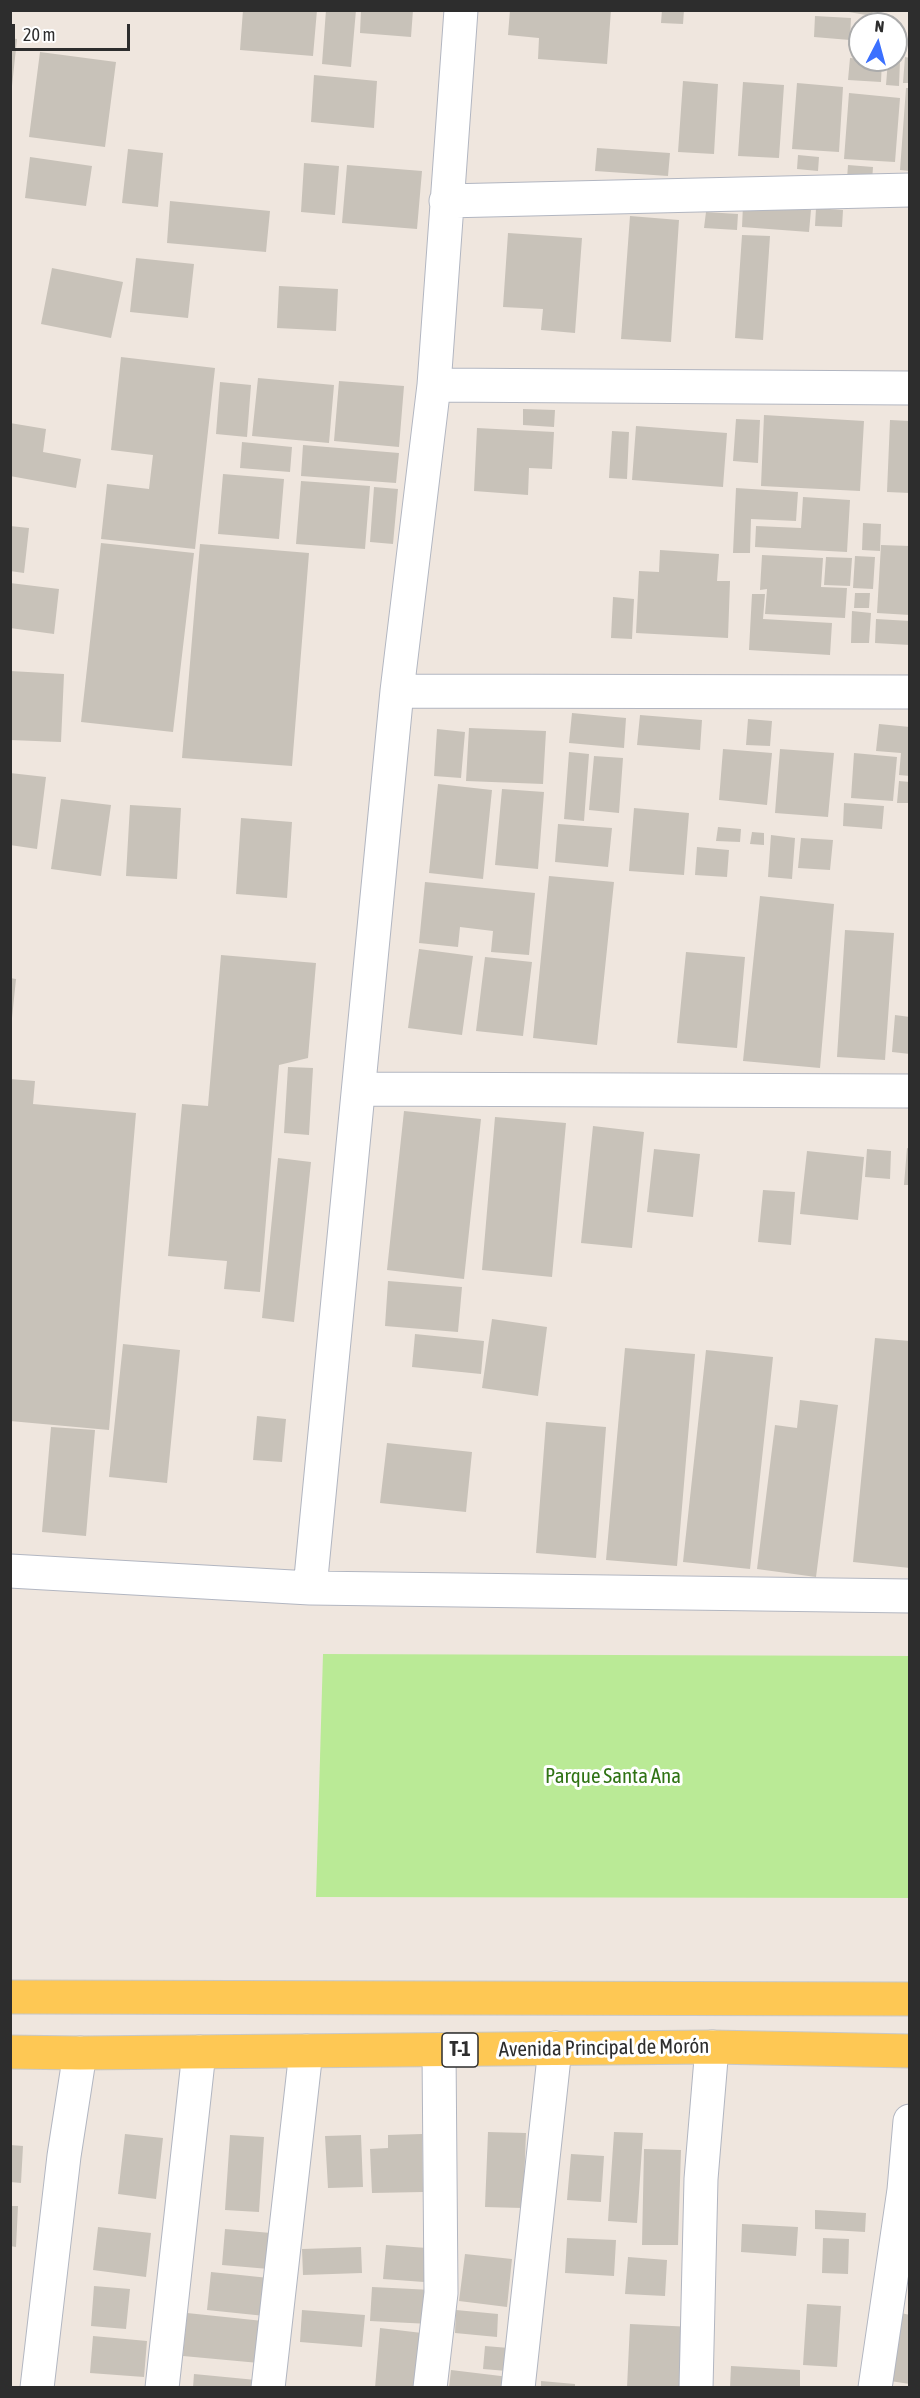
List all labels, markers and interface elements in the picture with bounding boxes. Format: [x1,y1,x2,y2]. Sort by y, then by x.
scale bar [15,12,134,50]
north arrow [848,12,908,72]
text: N [874,17,885,36]
text: 20 m [23,24,55,45]
park label: Parque Santa Ana [545,1763,681,1789]
road number: T-1 [442,2033,478,2067]
street label: Avenida Principal de Morón [498,2034,710,2062]

